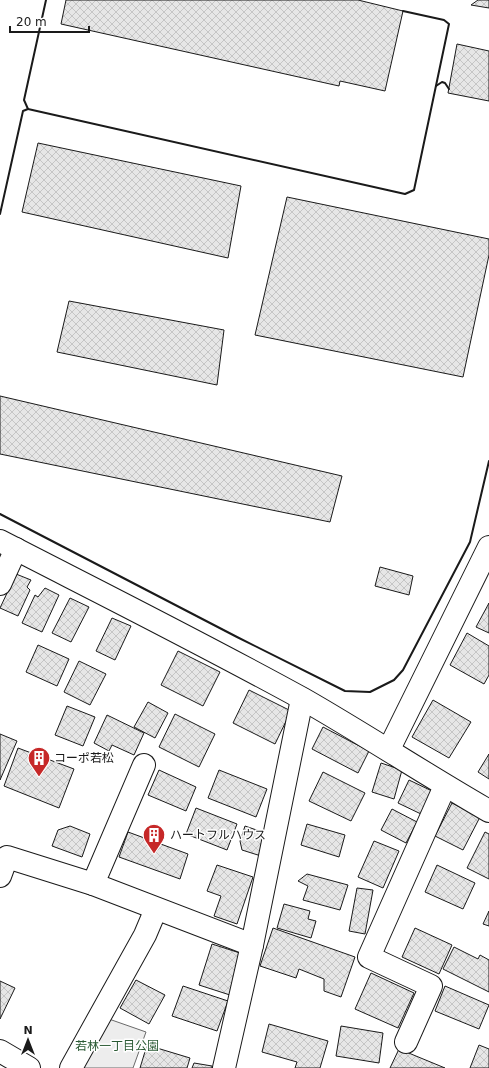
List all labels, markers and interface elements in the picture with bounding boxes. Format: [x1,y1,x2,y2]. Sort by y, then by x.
scale bar [10,8,89,34]
text: 20 m [16,15,47,29]
building icon: コーポ若松 [26,745,52,778]
place label: コーポ若松 [54,751,114,765]
building icon: ハートフルハウス [141,822,167,855]
place label: ハートフルハウス [170,828,266,842]
north arrow [8,1020,48,1060]
text: N [23,1024,33,1037]
park label: 若林一丁目公園 [75,1039,159,1053]

